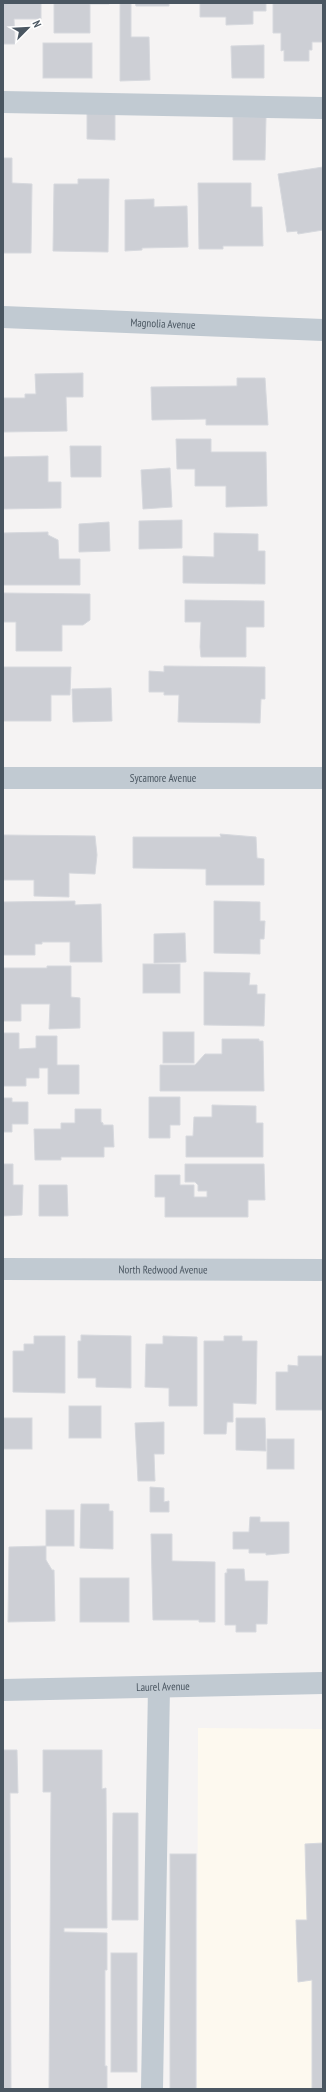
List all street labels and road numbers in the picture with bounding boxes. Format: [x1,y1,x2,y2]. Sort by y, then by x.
street label: Magnolia Avenue [130,315,196,332]
street label: Sycamore Avenue [130,771,197,785]
street label: North Redwood Avenue [118,1262,208,1277]
street label: Laurel Avenue [136,1679,190,1694]

